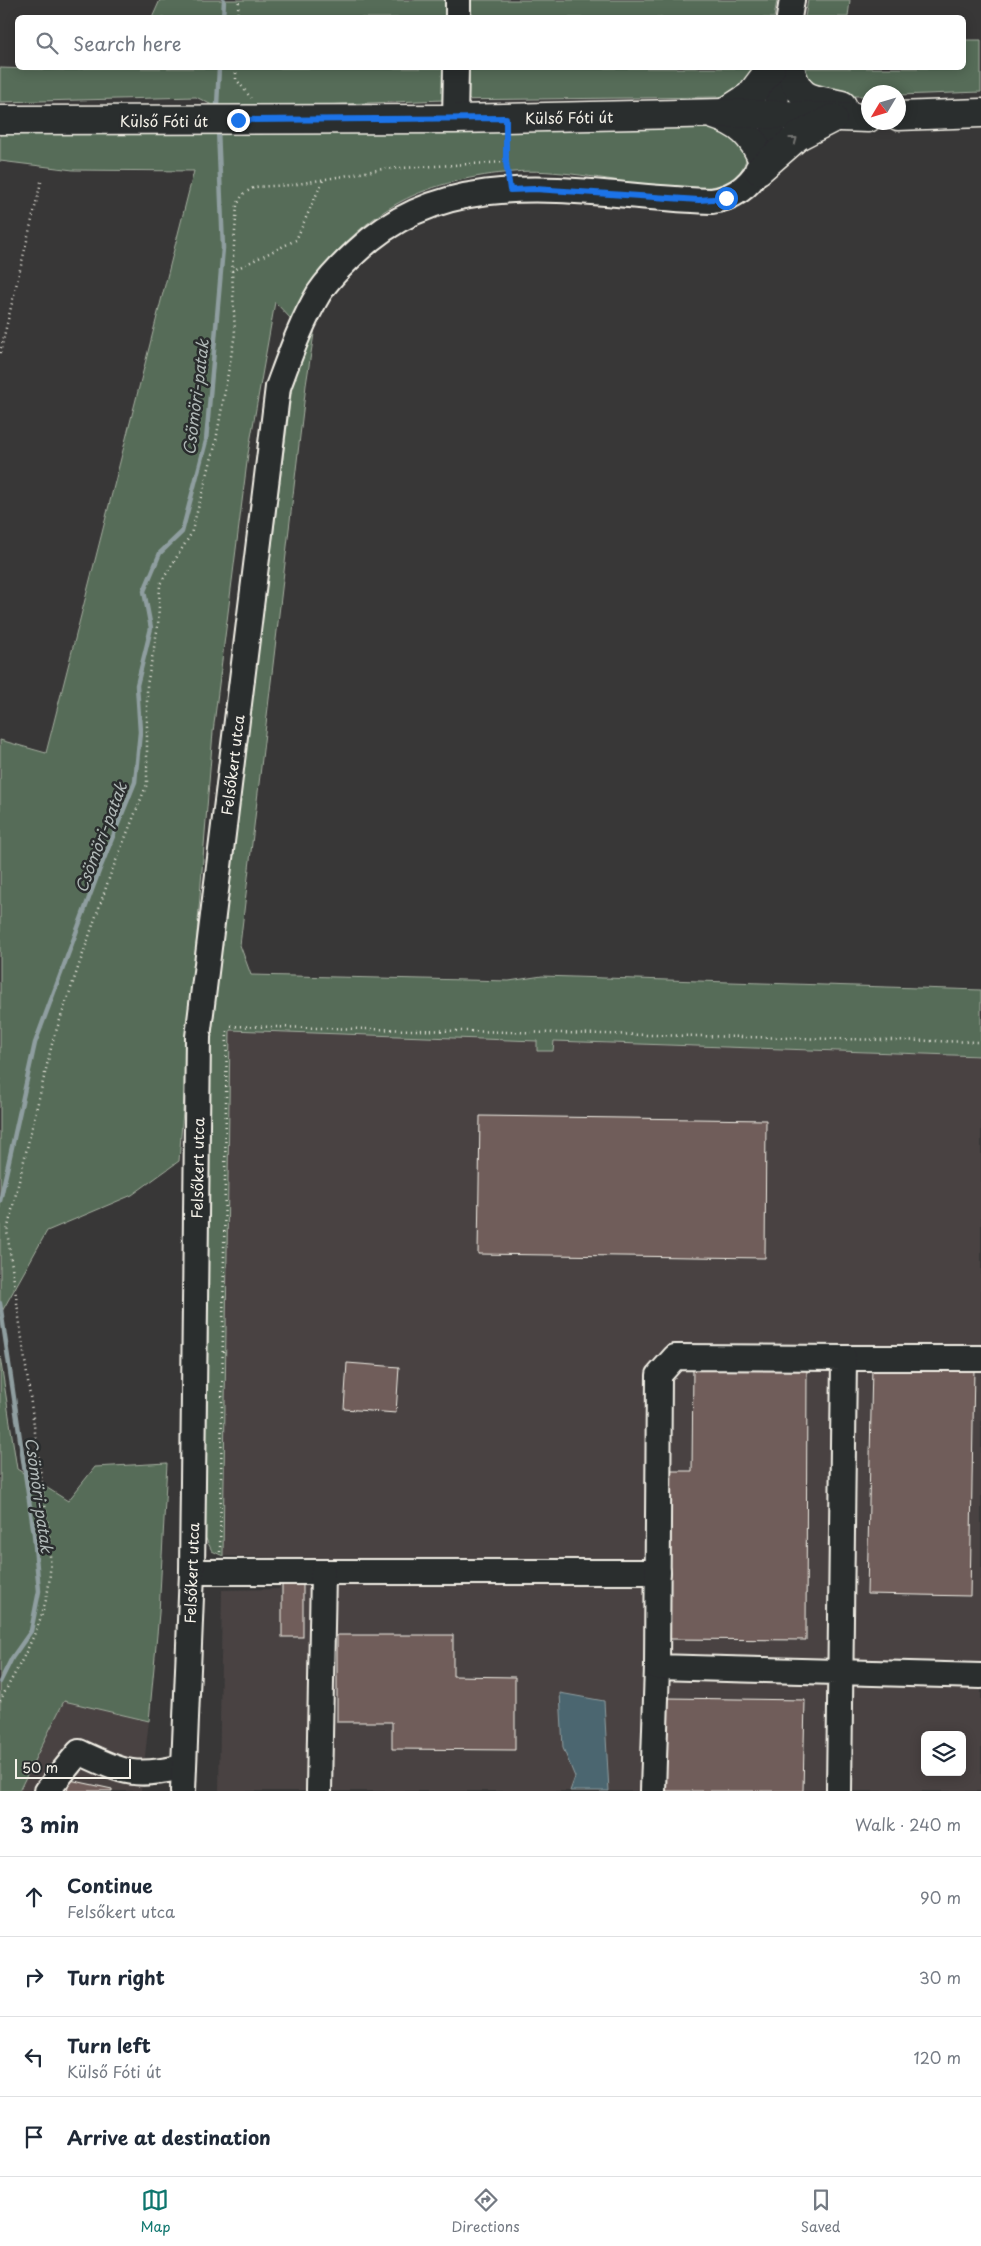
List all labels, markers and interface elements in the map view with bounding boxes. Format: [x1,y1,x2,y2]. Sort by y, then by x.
search box [15,15,966,70]
icon: search [33,29,61,57]
text: Search here [73,29,182,57]
north arrow [861,85,906,130]
street label: Külső Fóti út [525,105,613,129]
street label: Külső Fóti út [120,109,208,132]
route end [227,109,250,132]
one-way arrow [788,137,798,146]
route start [715,187,738,210]
water label: Csömöri-patak [176,336,214,456]
street label: Felsőkert utca [214,713,250,817]
water label: Csömöri-patak [68,777,133,896]
street label: Felsőkert utca [185,1117,209,1219]
water label: Csömöri-patak [20,1436,60,1556]
street label: Felsőkert utca [178,1521,204,1624]
map controls [921,1731,966,1776]
button: layers [921,1731,966,1776]
scale bar [15,1756,131,1779]
text: 50 m [22,1757,58,1778]
text: 3 min [20,1808,79,1840]
text: Walk · 240 m [855,1812,961,1836]
text: Continue [67,1871,153,1899]
icon: ahead [20,1883,48,1911]
text: 90 m [920,1885,961,1909]
text: Felsőkert utca [67,1899,175,1923]
icon: right [20,1963,48,1991]
text: Turn right [67,1963,165,1991]
text: 30 m [919,1965,961,1989]
text: Turn left [67,2031,151,2059]
icon: left [20,2043,48,2071]
text: 120 m [914,2045,961,2069]
text: Külső Fóti út [67,2059,161,2083]
icon: arrive [20,2123,48,2151]
text: Arrive at destination [67,2123,271,2151]
tab: Map [141,2186,170,2237]
tab: Directions [452,2186,520,2237]
tab: Saved [801,2186,840,2237]

